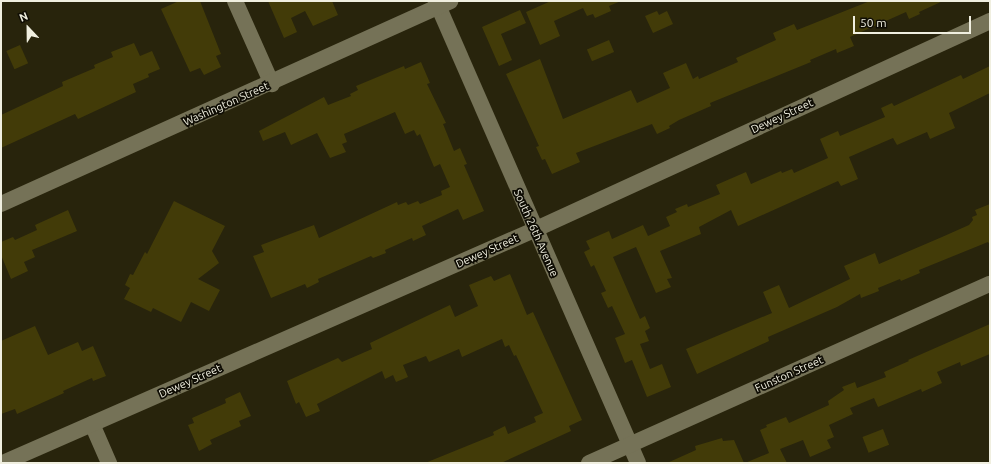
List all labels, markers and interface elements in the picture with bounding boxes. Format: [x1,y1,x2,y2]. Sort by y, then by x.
north arrow [8,8,48,48]
scale bar [855,8,973,34]
text: N [17,10,30,24]
text: 50 m [860,16,887,29]
street label: Washington Street [181,79,271,129]
street label: Dewey Street [749,96,815,136]
street label: South 26th Avenue [511,187,561,279]
street label: Dewey Street [454,231,520,271]
street label: Funston Street [753,353,825,395]
street label: Dewey Street [157,361,223,401]

